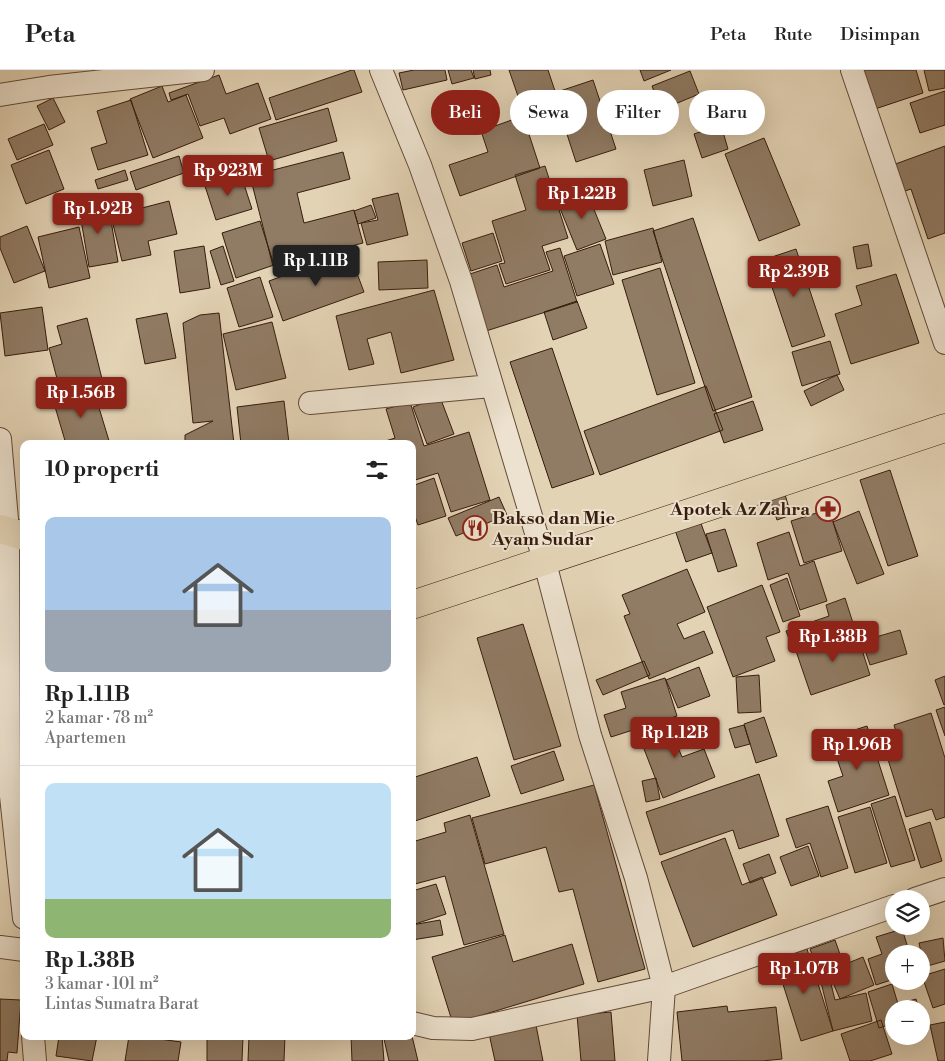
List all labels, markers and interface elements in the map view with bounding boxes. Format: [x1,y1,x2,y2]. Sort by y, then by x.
text: Peta [25,20,75,50]
text: Peta [710,23,746,46]
text: Rute [774,23,812,46]
text: Disimpan [840,23,920,46]
chip: Beli [431,90,500,135]
chip: Sewa [510,90,587,135]
chip: Filter [597,90,679,135]
chip: Baru [689,90,765,135]
pin: Rp 923M [182,154,274,197]
text: Rp 923M [193,161,263,181]
pin: Rp 1.22B [530,178,634,220]
text: Rp 1.22B [548,184,616,204]
pin: Rp 1.92B [46,192,150,235]
text: Rp 1.92B [64,199,132,219]
pin: Rp 1.11B [264,244,368,287]
text: Rp 1.11B [284,251,348,271]
pin: Rp 2.39B [742,256,846,298]
text: Rp 2.39B [759,262,829,282]
pin: Rp 1.56B [29,376,133,419]
text: Rp 1.56B [47,383,115,403]
icon: filters [363,456,391,484]
text: 10 properti [45,457,159,483]
pharmacy icon: Apotek Az Zahra [815,496,841,522]
place label: Apotek Az Zahra [669,498,810,521]
place label: Bakso dan Mie Ayam Sudar [491,507,615,551]
restaurant icon: Bakso dan Mie Ayam Sudar [462,515,488,541]
icon: home [173,550,263,640]
pin: Rp 1.38B [781,620,885,663]
text: Rp 1.38B [799,627,867,647]
text: Rp 1.11B [45,682,130,708]
text: 2 kamar · 78 m² [45,708,153,728]
pin: Rp 1.12B [623,716,727,759]
text: Rp 1.12B [642,723,708,743]
text: Apartemen [45,728,126,748]
pin: Rp 1.96B [805,728,909,771]
text: Rp 1.96B [823,735,891,755]
icon: home [173,815,263,905]
map controls [885,890,930,1045]
button: layers [885,890,930,935]
button: + [885,945,930,990]
text: Rp 1.38B [45,948,135,974]
pin: Rp 1.07B [752,952,856,995]
text: Rp 1.07B [769,959,839,979]
text: 3 kamar · 101 m² [45,974,159,994]
text: Lintas Sumatra Barat [45,994,199,1014]
button: − [885,1000,930,1045]

